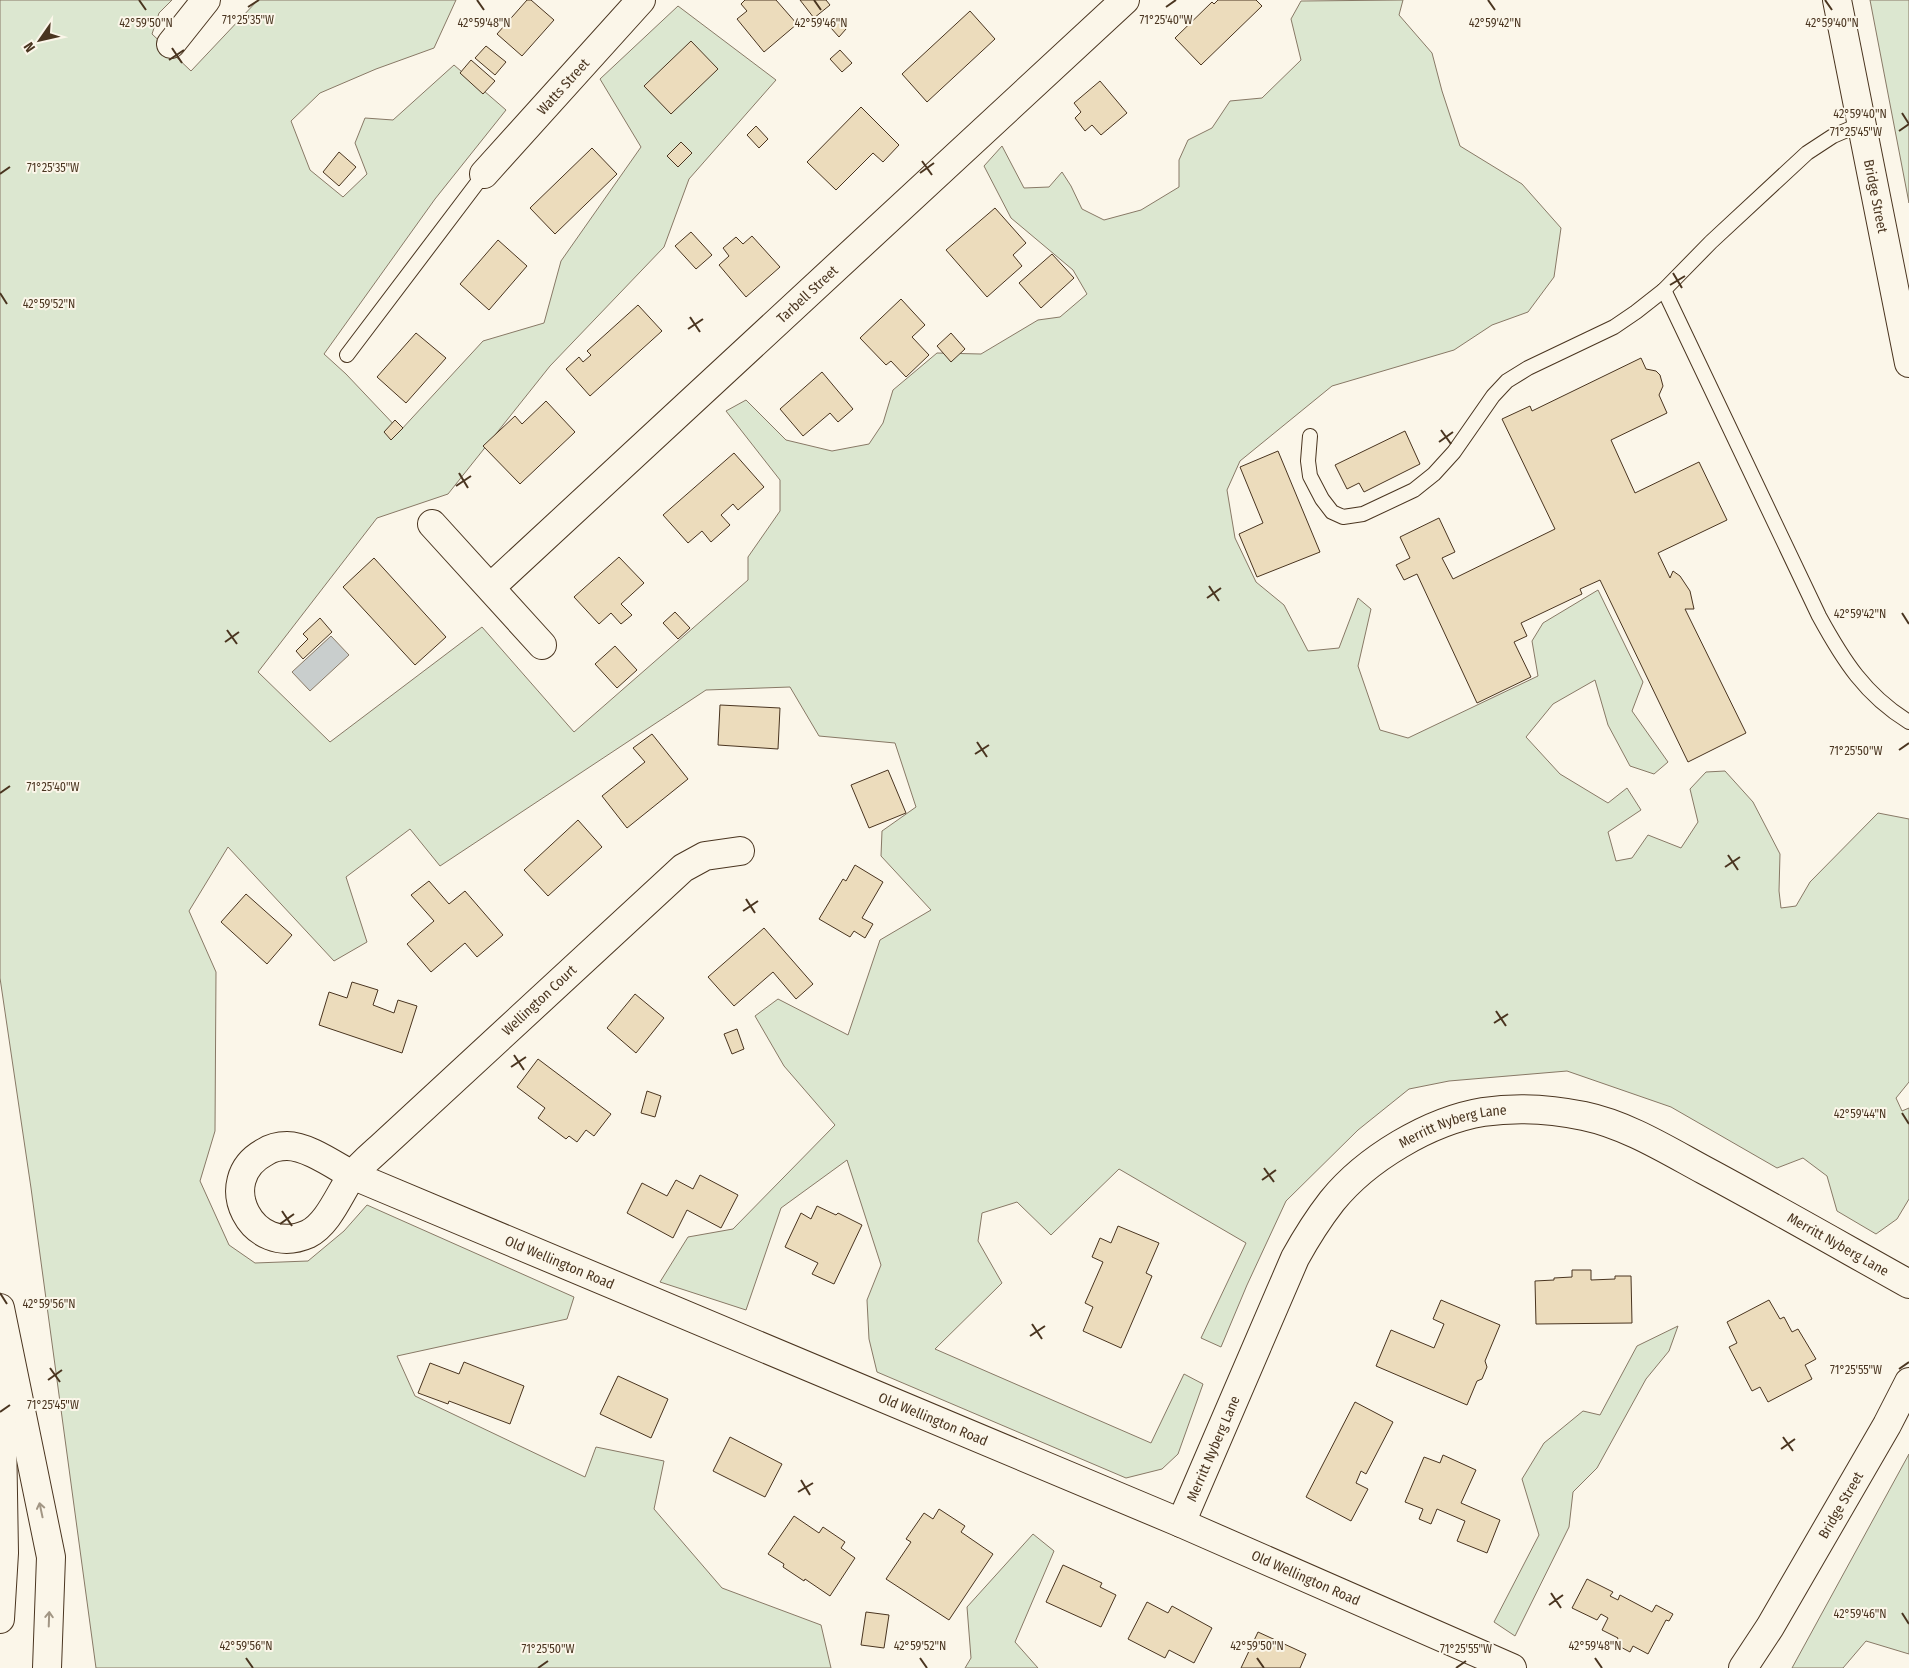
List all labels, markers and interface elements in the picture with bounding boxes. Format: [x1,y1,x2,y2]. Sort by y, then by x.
text: 71°25'35"W [222,13,274,27]
text: 71°25'40"W [1140,13,1192,27]
north arrow [15,15,65,65]
text: 42°59'50"N [119,16,173,30]
text: 42°59'48"N [457,16,511,30]
text: 42°59'46"N [794,16,848,30]
text: 42°59'42"N [1469,16,1521,30]
text: 42°59'40"N [1805,16,1859,30]
text: N [20,39,39,55]
street label: Watts Street [534,55,593,118]
text: 42°59'40"N [1833,107,1887,121]
text: 71°25'45"W [1830,125,1882,139]
street label: Bridge Street [1860,158,1891,235]
text: 71°25'35"W [27,161,79,175]
street label: Tarbell Street [774,262,842,327]
text: 42°59'52"N [23,297,75,311]
text: 42°59'42"N [1834,607,1886,621]
text: 71°25'50"W [1829,744,1883,758]
text: 71°25'40"W [27,780,79,794]
street label: Wellington Court [499,961,580,1039]
street label: Merritt Nyberg Lane [1396,1102,1507,1152]
text: 42°59'44"N [1834,1107,1886,1121]
street label: Merritt Nyberg Lane [1784,1209,1892,1280]
street label: Old Wellington Road [502,1232,617,1293]
text: 42°59'56"N [22,1297,76,1311]
text: 71°25'55"W [1830,1363,1882,1377]
street label: Old Wellington Road [876,1389,990,1450]
street label: Merritt Nyberg Lane [1183,1393,1244,1504]
text: 71°25'45"W [27,1398,79,1412]
street label: Bridge Street [1815,1468,1867,1542]
one-way arrow [36,1502,46,1518]
street label: Old Wellington Road [1249,1547,1363,1609]
text: 42°59'46"N [1833,1607,1887,1621]
one-way arrow [44,1612,54,1628]
text: 42°59'56"N [219,1639,273,1653]
text: 42°59'52"N [894,1639,946,1653]
text: 42°59'50"N [1230,1639,1284,1653]
text: 42°59'48"N [1568,1639,1622,1653]
text: 71°25'50"W [521,1642,575,1656]
text: 71°25'55"W [1440,1642,1492,1656]

